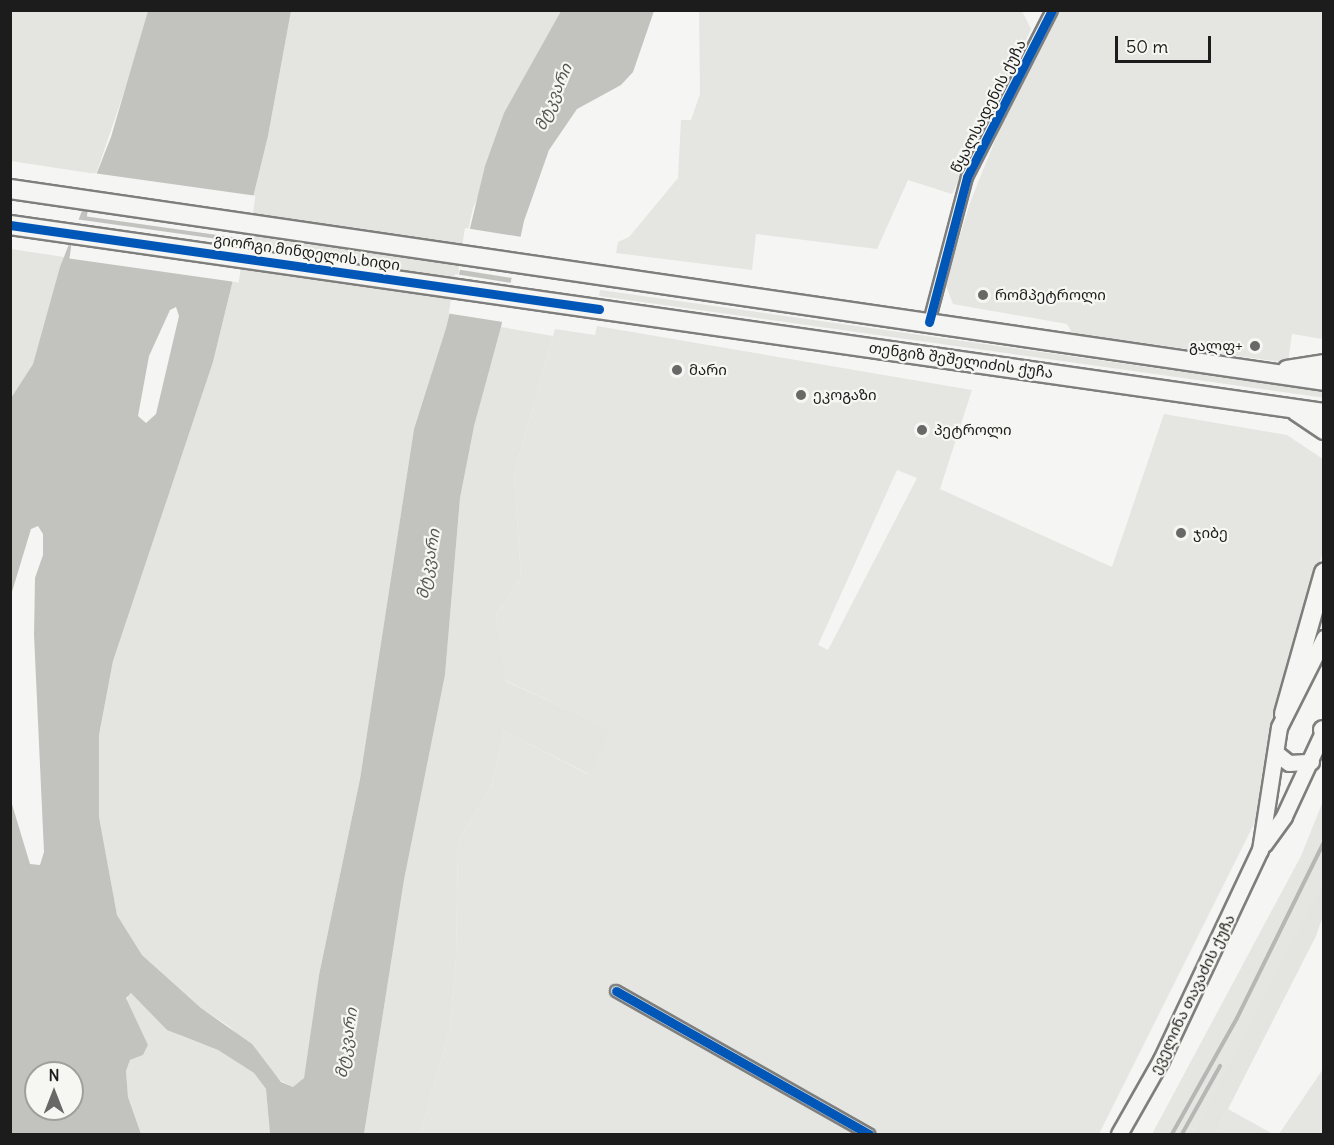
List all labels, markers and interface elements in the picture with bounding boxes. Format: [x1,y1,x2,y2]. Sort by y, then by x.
scale bar [1118,24,1214,62]
text: 50 m [1126,35,1168,58]
street label: წყალსადენის ქუჩა [947,36,1029,176]
water label: მტკვარი [530,61,576,133]
street label: გიორგი მინდელის ხიდი [213,230,401,274]
place label: რომპეტროლი [995,286,1106,304]
marker: რომპეტროლი [976,288,990,302]
place label: გალფ+ [1189,337,1243,355]
street label: თენგიზ შეშელიძის ქუჩა [868,338,1054,382]
marker: გალფ+ [1248,339,1262,353]
place label: მარი [689,361,727,379]
marker: მარი [670,363,684,377]
place label: ეკოგაზი [813,386,877,404]
marker: ეკოგაზი [794,388,808,402]
place label: პეტროლი [934,421,1012,439]
marker: პეტროლი [915,423,929,437]
place label: ჯიბე [1193,524,1228,542]
marker: ჯიბე [1174,526,1188,540]
water label: მტკვარი [412,528,444,600]
street label: ეველინა თავაძის ქუჩა [1145,911,1239,1077]
water label: მტკვარი [331,1007,361,1079]
north arrow [24,1061,84,1121]
text: N [48,1065,60,1085]

